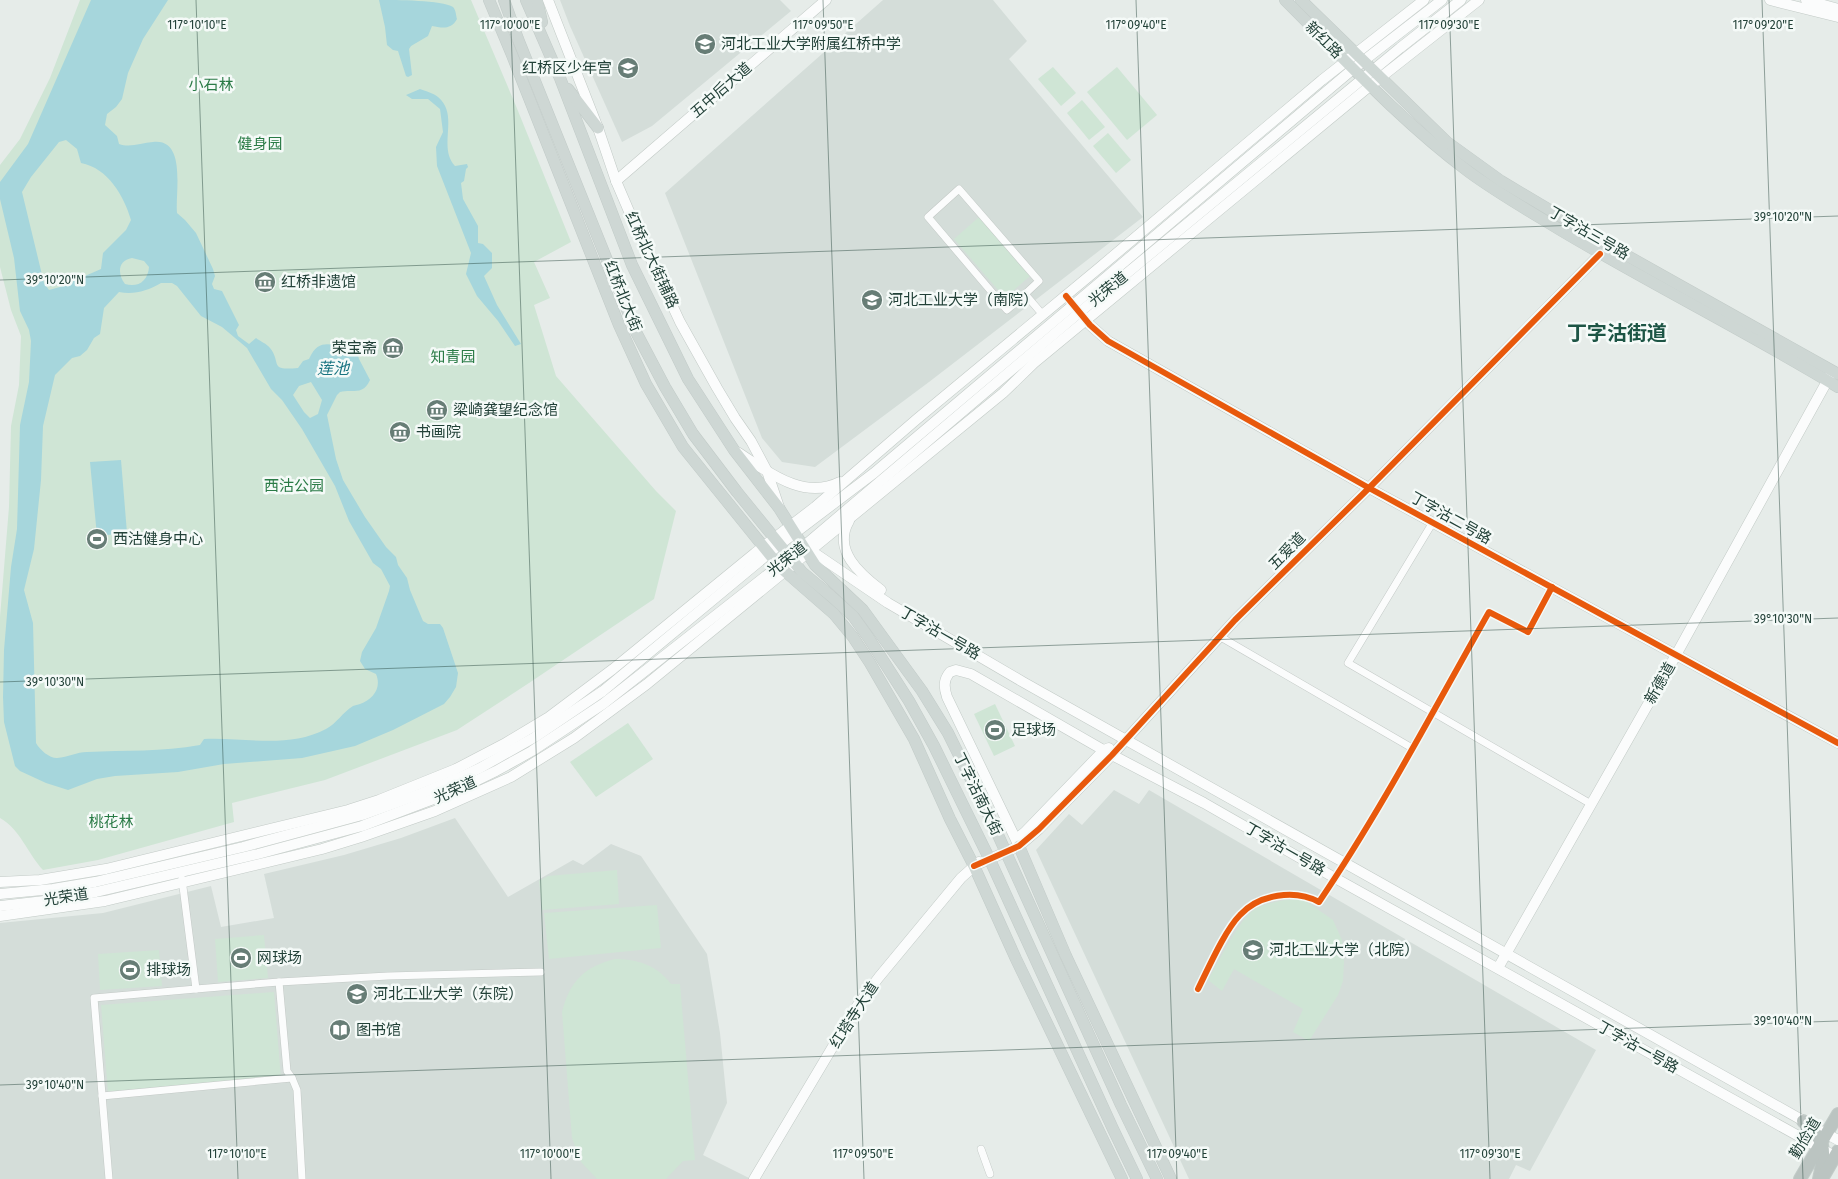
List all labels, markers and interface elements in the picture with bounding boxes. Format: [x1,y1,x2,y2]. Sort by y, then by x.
text: 117°10'10"E [167,18,227,32]
text: 117°10'00"E [480,18,540,32]
text: 117°09'50"E [792,18,854,32]
text: 117°09'40"E [1105,18,1167,32]
street label: 新红路 [1302,18,1346,62]
text: 117°09'30"E [1418,18,1480,32]
text: 117°09'20"E [1732,18,1794,32]
school or university icon: 河北工业大学附属红桥中学 [693,32,717,56]
place label: 河北工业大学附属红桥中学 [721,35,901,53]
school or university icon: 红桥区少年宫 [616,56,640,80]
place label: 红桥区少年宫 [522,59,612,77]
street label: 五中后大道 [687,59,755,121]
park label: 小石林 [188,76,234,94]
park label: 健身园 [237,135,283,153]
street label: 丁字沽三号路 [1546,203,1632,263]
street label: 红桥北大街辅路 [622,209,682,311]
text: 39°10'20"N [1754,210,1812,224]
street label: 红桥北大街 [601,258,645,334]
street label: 光荣道 [1085,268,1131,310]
museum icon: 红桥非遗馆 [253,270,277,294]
text: 39°10'20"N [26,273,84,287]
place label: 红桥非遗馆 [281,273,356,291]
school or university icon: 河北工业大学（南院） [860,288,884,312]
place label: 河北工业大学（南院） [888,291,1038,309]
district label: 丁字沽街道 [1567,321,1667,345]
museum icon: 荣宝斋 [381,336,405,360]
place label: 荣宝斋 [332,339,377,357]
park label: 知青园 [430,348,476,366]
water label: 莲池 [317,359,351,378]
museum icon: 梁崎龚望纪念馆 [425,398,449,422]
place label: 梁崎龚望纪念馆 [453,401,558,419]
museum icon: 书画院 [388,420,412,444]
place label: 书画院 [416,423,461,441]
park label: 西沽公园 [264,477,324,495]
street label: 丁字沽二号路 [1407,488,1495,548]
sports icon: 西沽健身中心 [85,527,109,551]
street label: 五爱道 [1265,529,1309,573]
place label: 西沽健身中心 [113,530,203,548]
street label: 光荣道 [764,538,810,580]
street label: 丁字沽一号路 [897,603,983,663]
text: 39°10'30"N [1754,612,1812,626]
street label: 新德道 [1641,659,1679,707]
text: 39°10'30"N [26,675,84,689]
sports icon: 足球场 [983,718,1007,742]
place label: 足球场 [1011,721,1056,739]
street label: 丁字沽南大街 [950,750,1006,838]
street label: 光荣道 [431,773,479,807]
park label: 桃花林 [88,813,134,831]
street label: 丁字沽一号路 [1242,819,1328,879]
street label: 光荣道 [42,885,90,909]
school or university icon: 河北工业大学（北院） [1241,938,1265,962]
place label: 河北工业大学（北院） [1269,941,1419,959]
sports icon: 网球场 [229,946,253,970]
place label: 网球场 [257,949,302,967]
sports icon: 排球场 [118,958,142,982]
place label: 排球场 [146,961,191,979]
street label: 红塔寺大道 [826,979,882,1051]
school or university icon: 河北工业大学（东院） [345,982,369,1006]
place label: 河北工业大学（东院） [373,985,523,1003]
text: 39°10'40"N [1754,1014,1812,1028]
street label: 丁字沽一号路 [1594,1017,1682,1077]
library icon: 图书馆 [328,1018,352,1042]
place label: 图书馆 [356,1021,401,1039]
text: 39°10'40"N [26,1078,84,1092]
street label: 勤俭道 [1786,1114,1824,1162]
text: 117°10'10"E [207,1147,267,1161]
text: 117°10'00"E [520,1147,580,1161]
text: 117°09'50"E [832,1147,894,1161]
text: 117°09'40"E [1146,1147,1208,1161]
text: 117°09'30"E [1459,1147,1521,1161]

